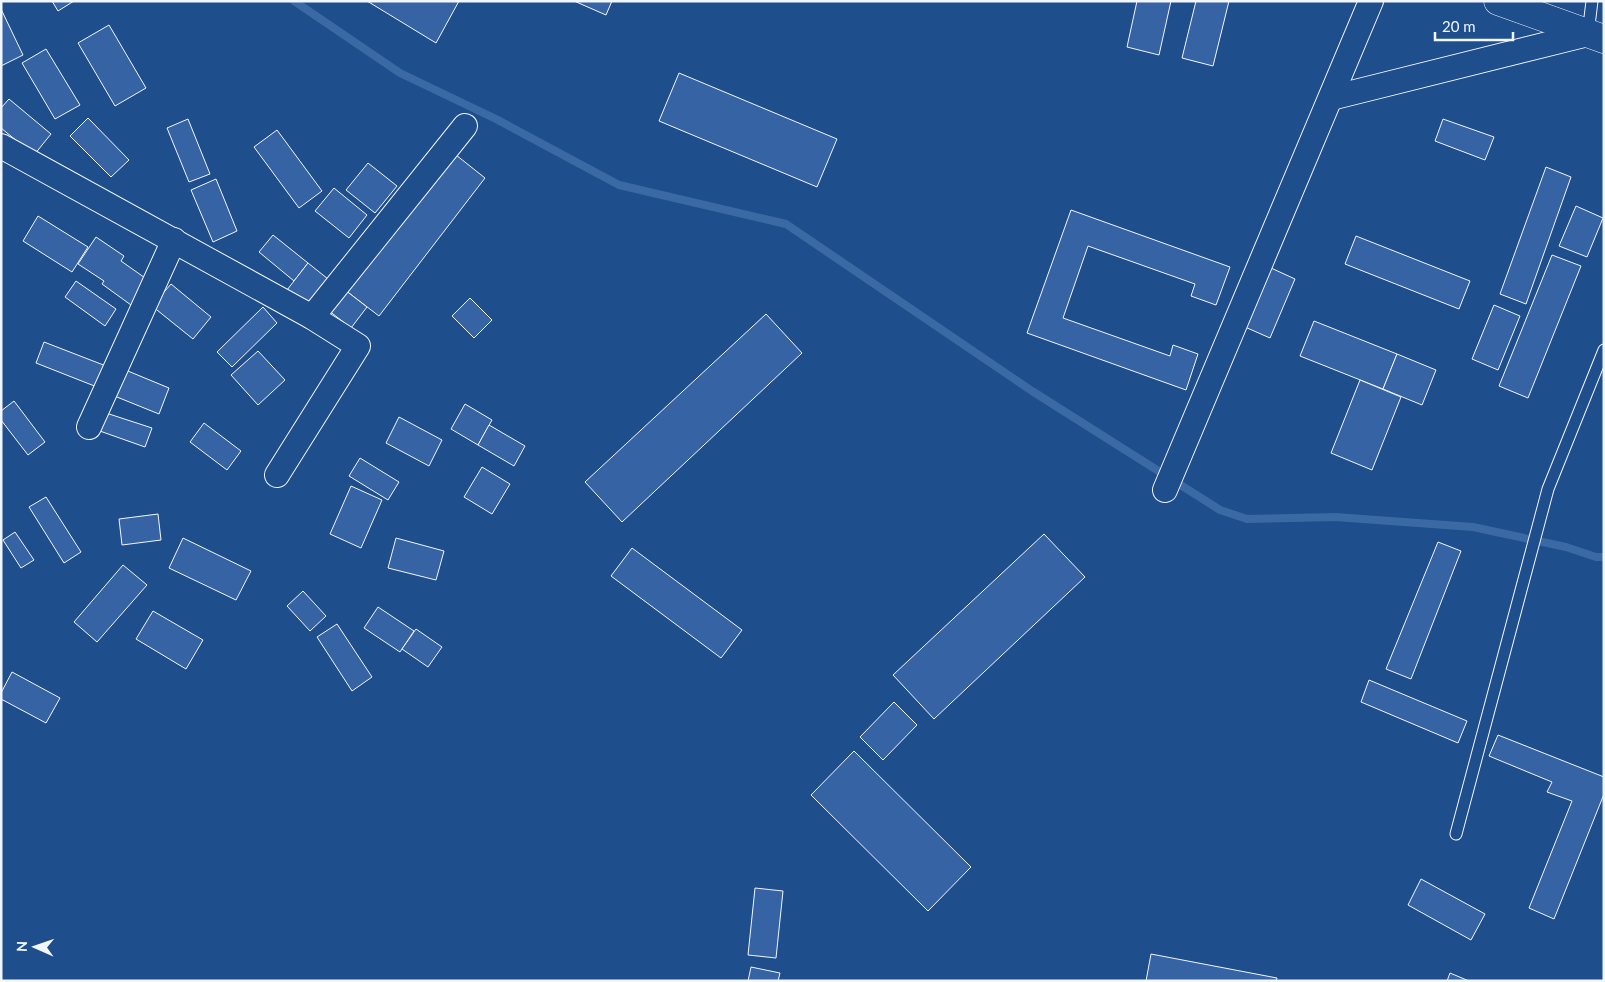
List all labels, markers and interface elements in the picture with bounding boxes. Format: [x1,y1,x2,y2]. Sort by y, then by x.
scale bar [1435,10,1512,42]
text: 20 m [1442,17,1476,35]
north arrow [10,922,60,972]
text: N [13,941,30,952]

